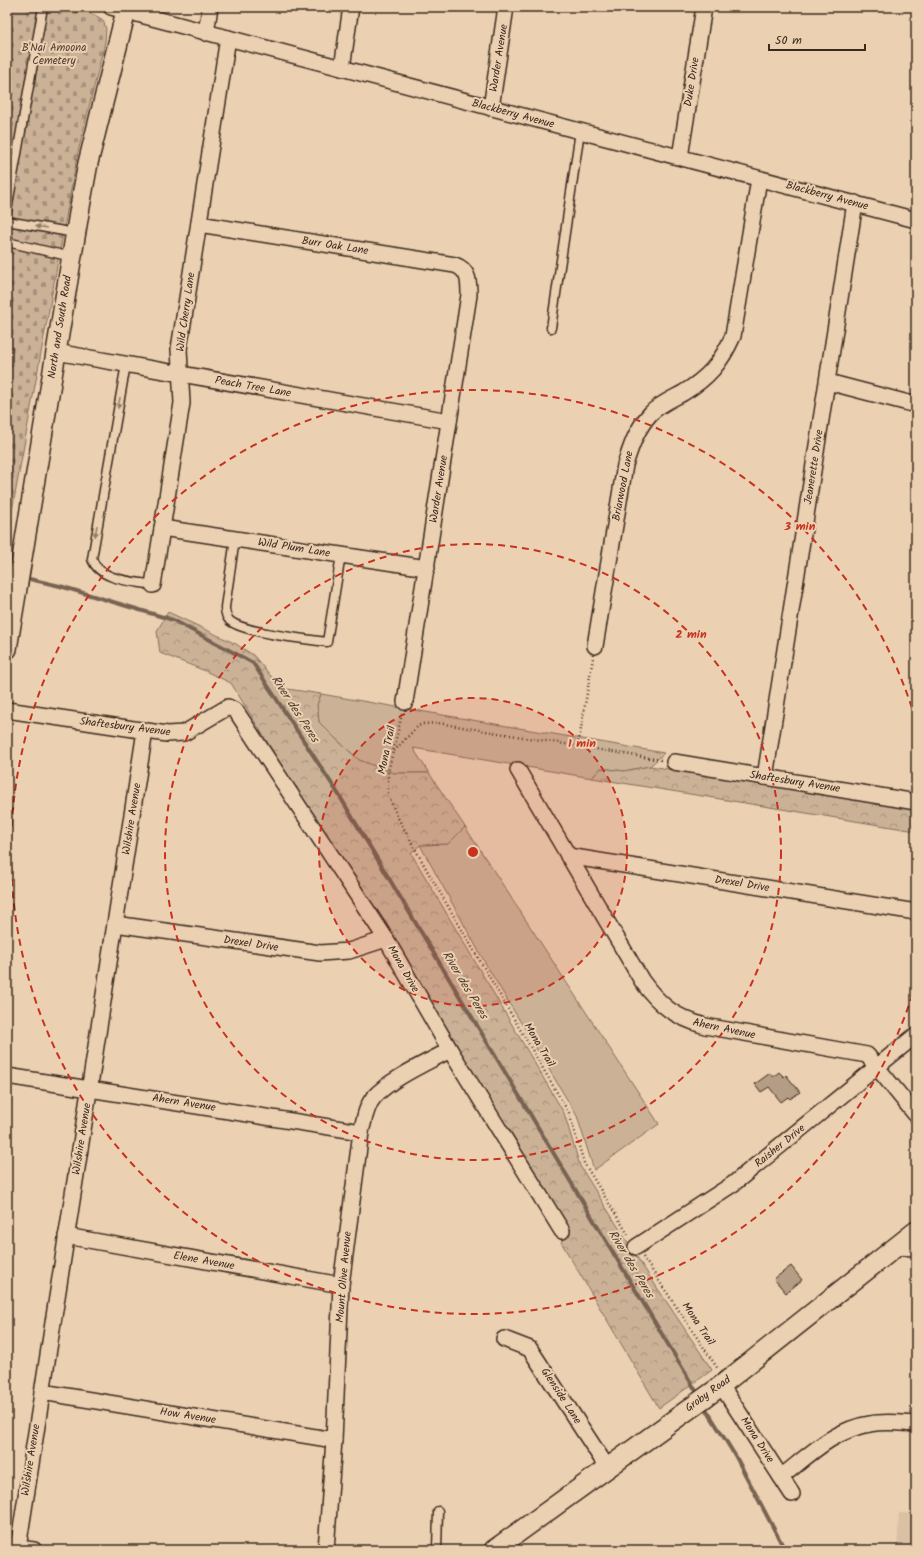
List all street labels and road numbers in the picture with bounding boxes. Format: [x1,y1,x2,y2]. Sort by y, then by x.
street label: Warder Avenue [485,23,513,93]
street label: Duke Drive [679,56,705,108]
street label: Blackberry Avenue [470,94,556,134]
street label: Blackberry Avenue [784,176,870,216]
street label: Burr Oak Lane [300,232,370,260]
street label: Wild Cherry Lane [172,271,200,353]
street label: North and South Road [43,274,77,380]
street label: Peach Tree Lane [213,371,293,403]
street label: Jeanerette Drive [799,428,829,506]
street label: Briarwood Lane [607,449,639,523]
street label: Warder Avenue [425,454,453,524]
street label: Wild Plum Lane [257,533,331,563]
street label: Shaftesbury Avenue [78,712,172,742]
street label: Mona Trail [373,724,401,776]
street label: Shaftesbury Avenue [748,766,842,798]
street label: Wilshire Avenue [117,782,147,856]
street label: Drexel Drive [713,871,771,897]
street label: Drexel Drive [222,931,280,957]
street label: Mona Drive [382,942,424,996]
street label: Ahern Avenue [691,1014,757,1044]
street label: Mona Trail [519,1019,560,1071]
street label: Ahern Avenue [151,1089,217,1117]
street label: Wilshire Avenue [67,1102,97,1176]
street label: Raisher Drive [751,1120,809,1172]
street label: Mount Olive Avenue [331,1230,357,1324]
street label: Elene Avenue [172,1247,236,1275]
street label: Mona Trail [677,1299,719,1350]
street label: Glenside Lane [536,1364,586,1428]
street label: Groby Road [681,1371,735,1417]
street label: How Avenue [159,1403,217,1429]
street label: Mona Drive [735,1413,779,1467]
street label: Wilshire Avenue [16,1423,46,1497]

